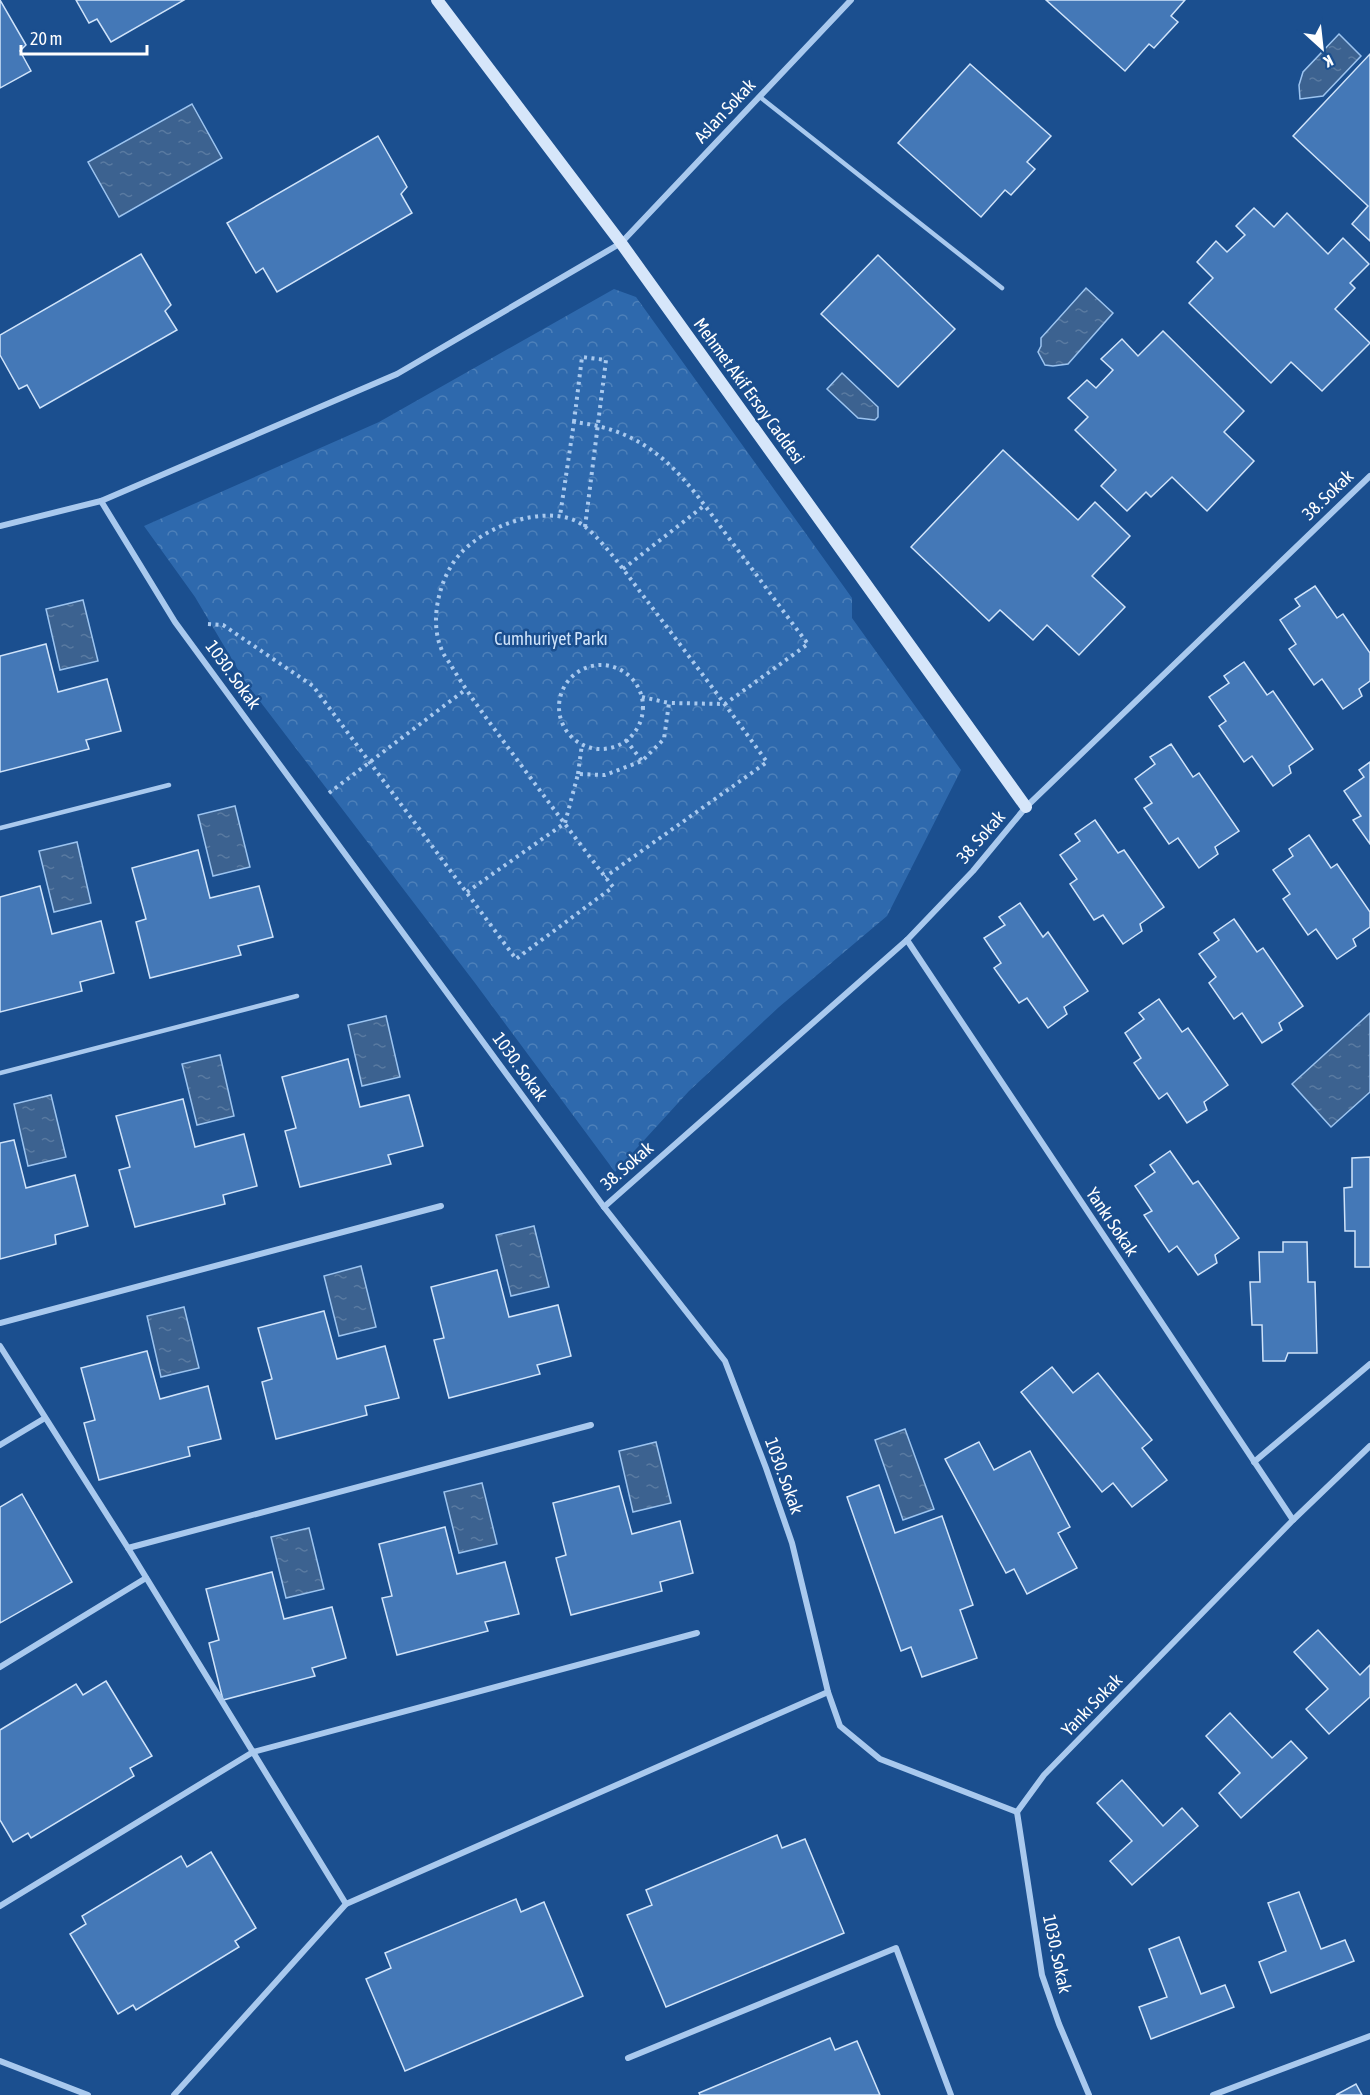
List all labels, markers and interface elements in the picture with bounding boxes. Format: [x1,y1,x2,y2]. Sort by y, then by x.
scale bar [21,18,147,56]
north arrow [1292,18,1352,78]
text: 20 m [30,28,62,49]
text: K [1321,52,1336,71]
street label: Aslan Sokak [690,74,760,147]
street label: Mehmet Akif Ersoy Caddesi [689,314,809,468]
street label: 38. Sokak [1298,465,1358,524]
park label: Cumhuriyet Parkı [494,628,608,649]
street label: 1030. Sokak [201,636,265,713]
street label: 38. Sokak [952,806,1009,867]
street label: 1030. Sokak [488,1028,552,1105]
street label: 38. Sokak [596,1137,657,1194]
street label: Yankı Sokak [1082,1183,1143,1260]
street label: 1030. Sokak [761,1435,808,1517]
street label: Yankı Sokak [1057,1669,1126,1740]
street label: 1030. Sokak [1039,1913,1076,1995]

